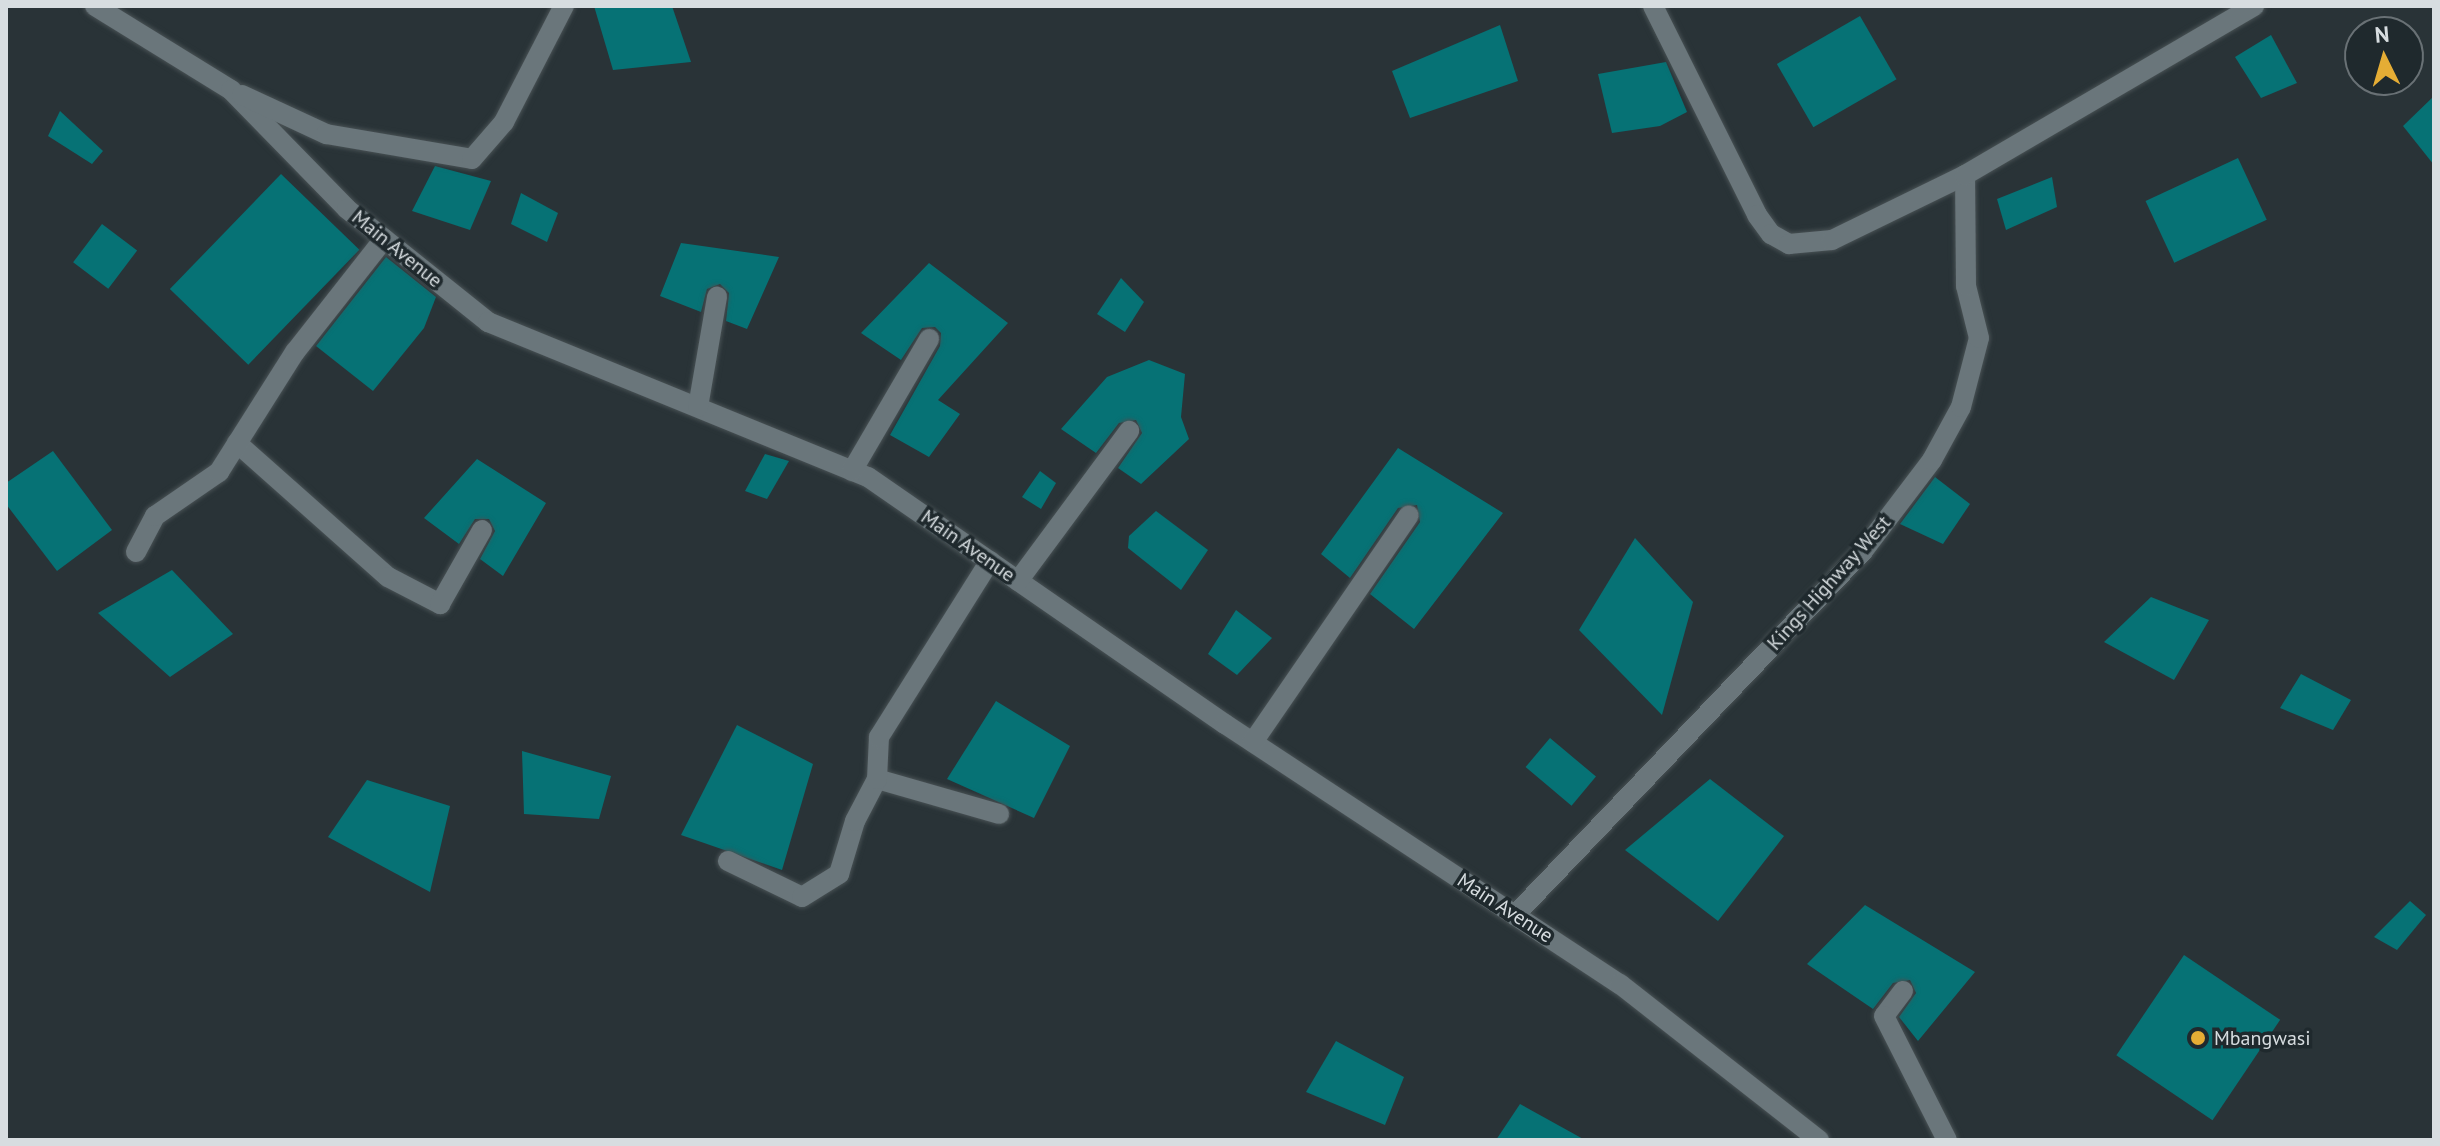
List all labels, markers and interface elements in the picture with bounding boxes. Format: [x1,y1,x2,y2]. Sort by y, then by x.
north arrow [2344,16,2424,96]
text: N [2374,20,2391,49]
street label: Main Avenue [347,205,447,293]
street label: Main Avenue [916,505,1020,587]
street label: Kings Highway West [1762,510,1896,656]
street label: Main Avenue [1452,868,1558,948]
place label: Mbangwasi [2214,1026,2311,1050]
marker: Mbangwasi [2189,1029,2207,1047]

